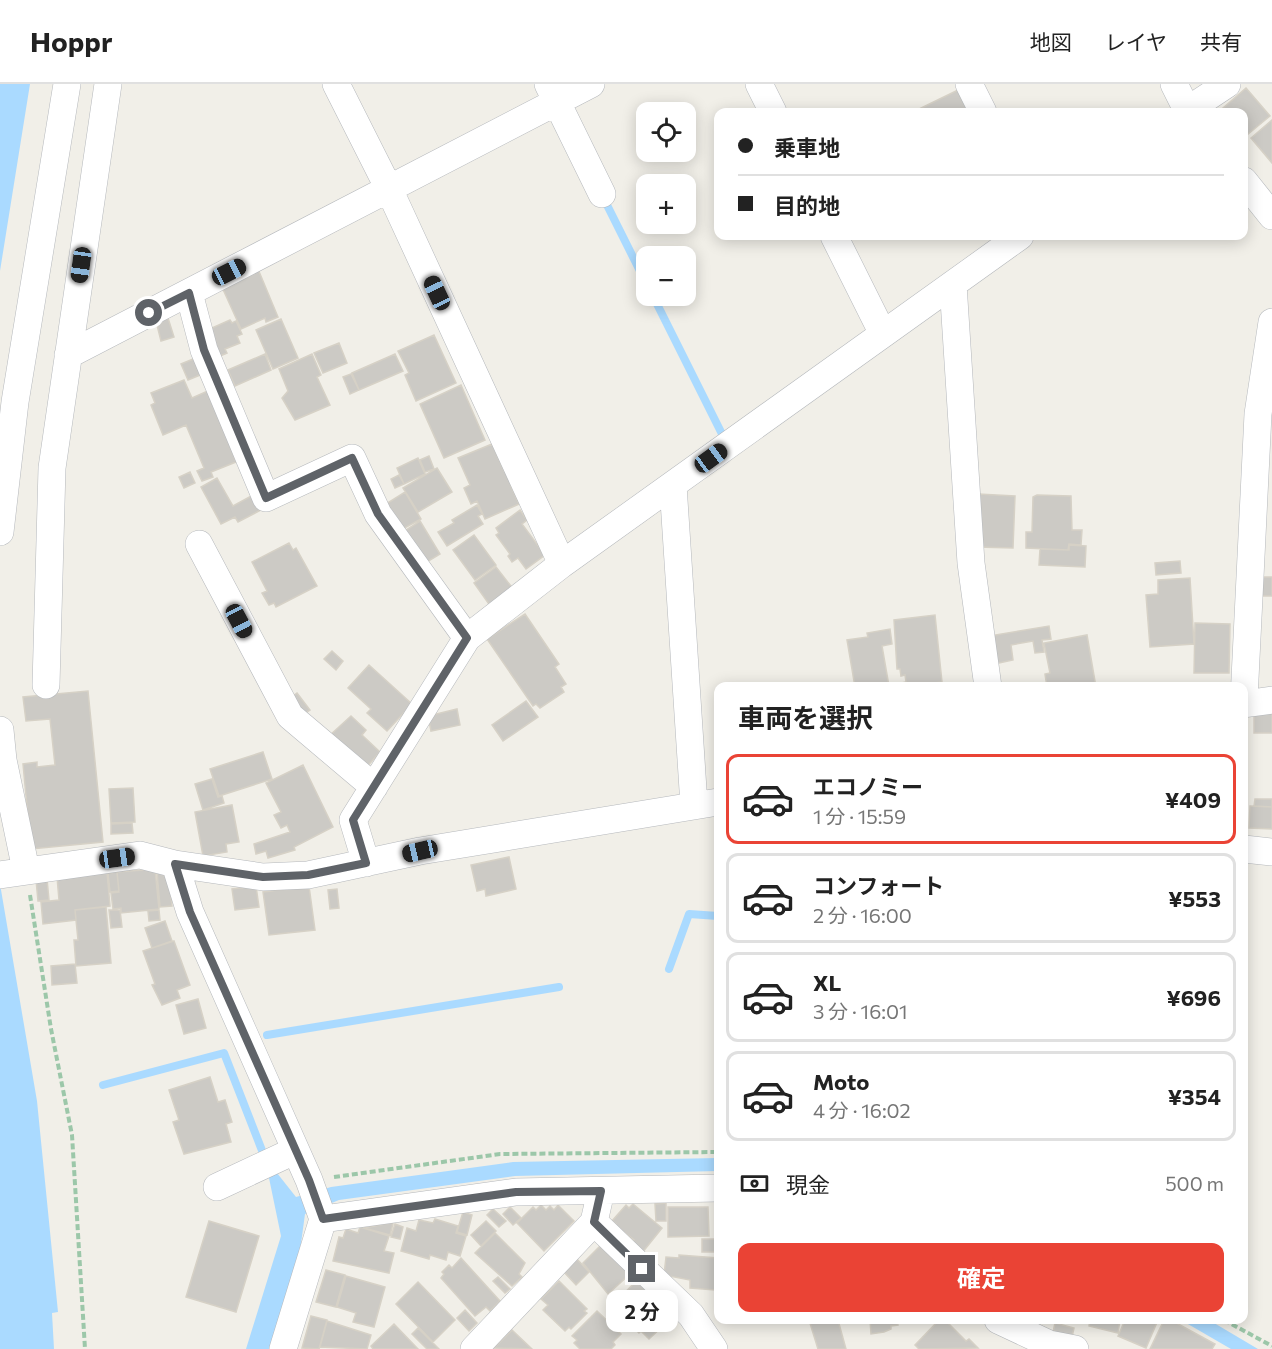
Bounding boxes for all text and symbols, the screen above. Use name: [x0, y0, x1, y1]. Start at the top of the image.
text: Hoppr: [30, 24, 112, 58]
text: 地図: [1030, 29, 1072, 54]
text: レイヤ: [1105, 29, 1167, 54]
text: 共有: [1200, 29, 1242, 54]
map controls: [636, 102, 696, 306]
button: locate: [636, 102, 696, 162]
text: 乗車地: [774, 134, 840, 161]
button: +: [636, 174, 696, 234]
text: 目的地: [774, 192, 840, 219]
car: [70, 246, 92, 284]
button: −: [636, 246, 696, 306]
car: [209, 256, 249, 288]
car: [421, 273, 453, 313]
route start: [135, 299, 162, 326]
car: [691, 440, 731, 476]
car: [223, 601, 255, 641]
text: 車両を選択: [738, 701, 873, 734]
icon: car: [741, 772, 795, 826]
text: エコノミー: [813, 773, 923, 800]
text: ¥409: [1165, 786, 1221, 813]
text: 1 分 · 15:59: [813, 804, 906, 828]
car: [400, 838, 440, 864]
car: [98, 847, 136, 869]
icon: car: [741, 871, 795, 925]
text: コンフォート: [813, 872, 944, 899]
text: ¥553: [1168, 885, 1221, 912]
text: 2 分 · 16:00: [813, 903, 912, 927]
text: XL: [813, 969, 841, 996]
icon: car: [741, 970, 795, 1024]
text: ¥696: [1167, 984, 1221, 1011]
text: 3 分 · 16:01: [813, 999, 908, 1023]
text: Moto: [813, 1068, 869, 1095]
icon: car: [741, 1069, 795, 1123]
text: ¥354: [1168, 1083, 1221, 1110]
text: 4 分 · 16:02: [813, 1098, 911, 1122]
icon: cash: [738, 1167, 771, 1200]
text: 現金: [786, 1171, 830, 1198]
text: 500 m: [1165, 1171, 1224, 1195]
button: 確定: [738, 1243, 1224, 1312]
route end: [628, 1255, 655, 1282]
callout: 2 分: [606, 1290, 678, 1332]
text: 2 分: [624, 1299, 660, 1323]

